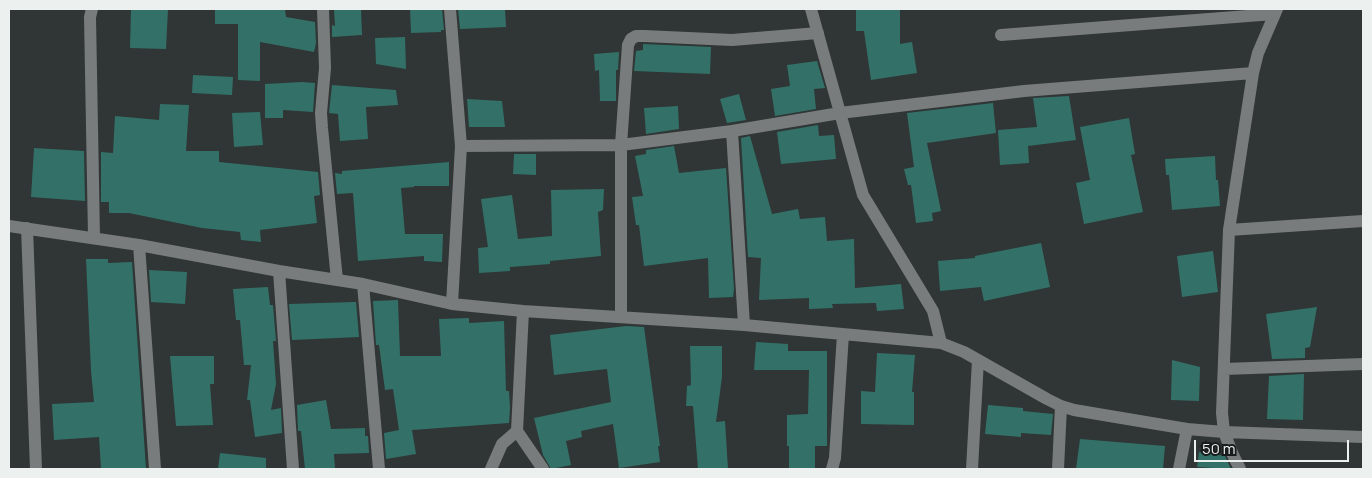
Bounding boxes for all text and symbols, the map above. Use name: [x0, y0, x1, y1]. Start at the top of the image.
scale bar: [1197, 430, 1352, 462]
text: 50 m: [1202, 438, 1236, 459]

